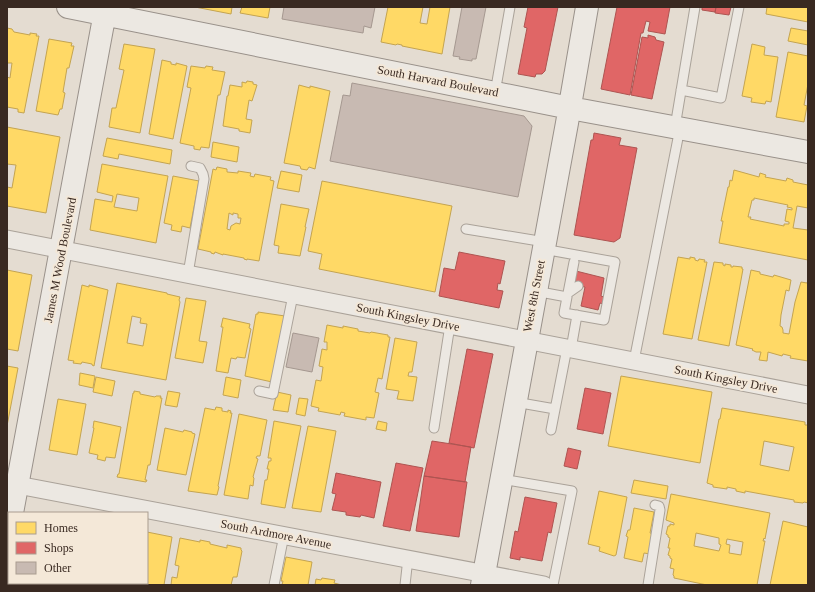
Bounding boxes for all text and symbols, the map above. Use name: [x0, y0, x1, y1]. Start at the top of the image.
street label: South Harvard Boulevard: [376, 62, 500, 100]
street label: James M Wood Boulevard: [41, 196, 79, 324]
street label: West 8th Street: [520, 258, 548, 333]
street label: South Kingsley Drive: [355, 300, 461, 334]
street label: South Kingsley Drive: [673, 362, 779, 396]
legend: [8, 512, 148, 584]
street label: South Ardmore Avenue: [219, 516, 333, 552]
text: Homes: [44, 521, 78, 535]
text: Shops: [44, 541, 74, 555]
text: Other: [44, 561, 71, 575]

